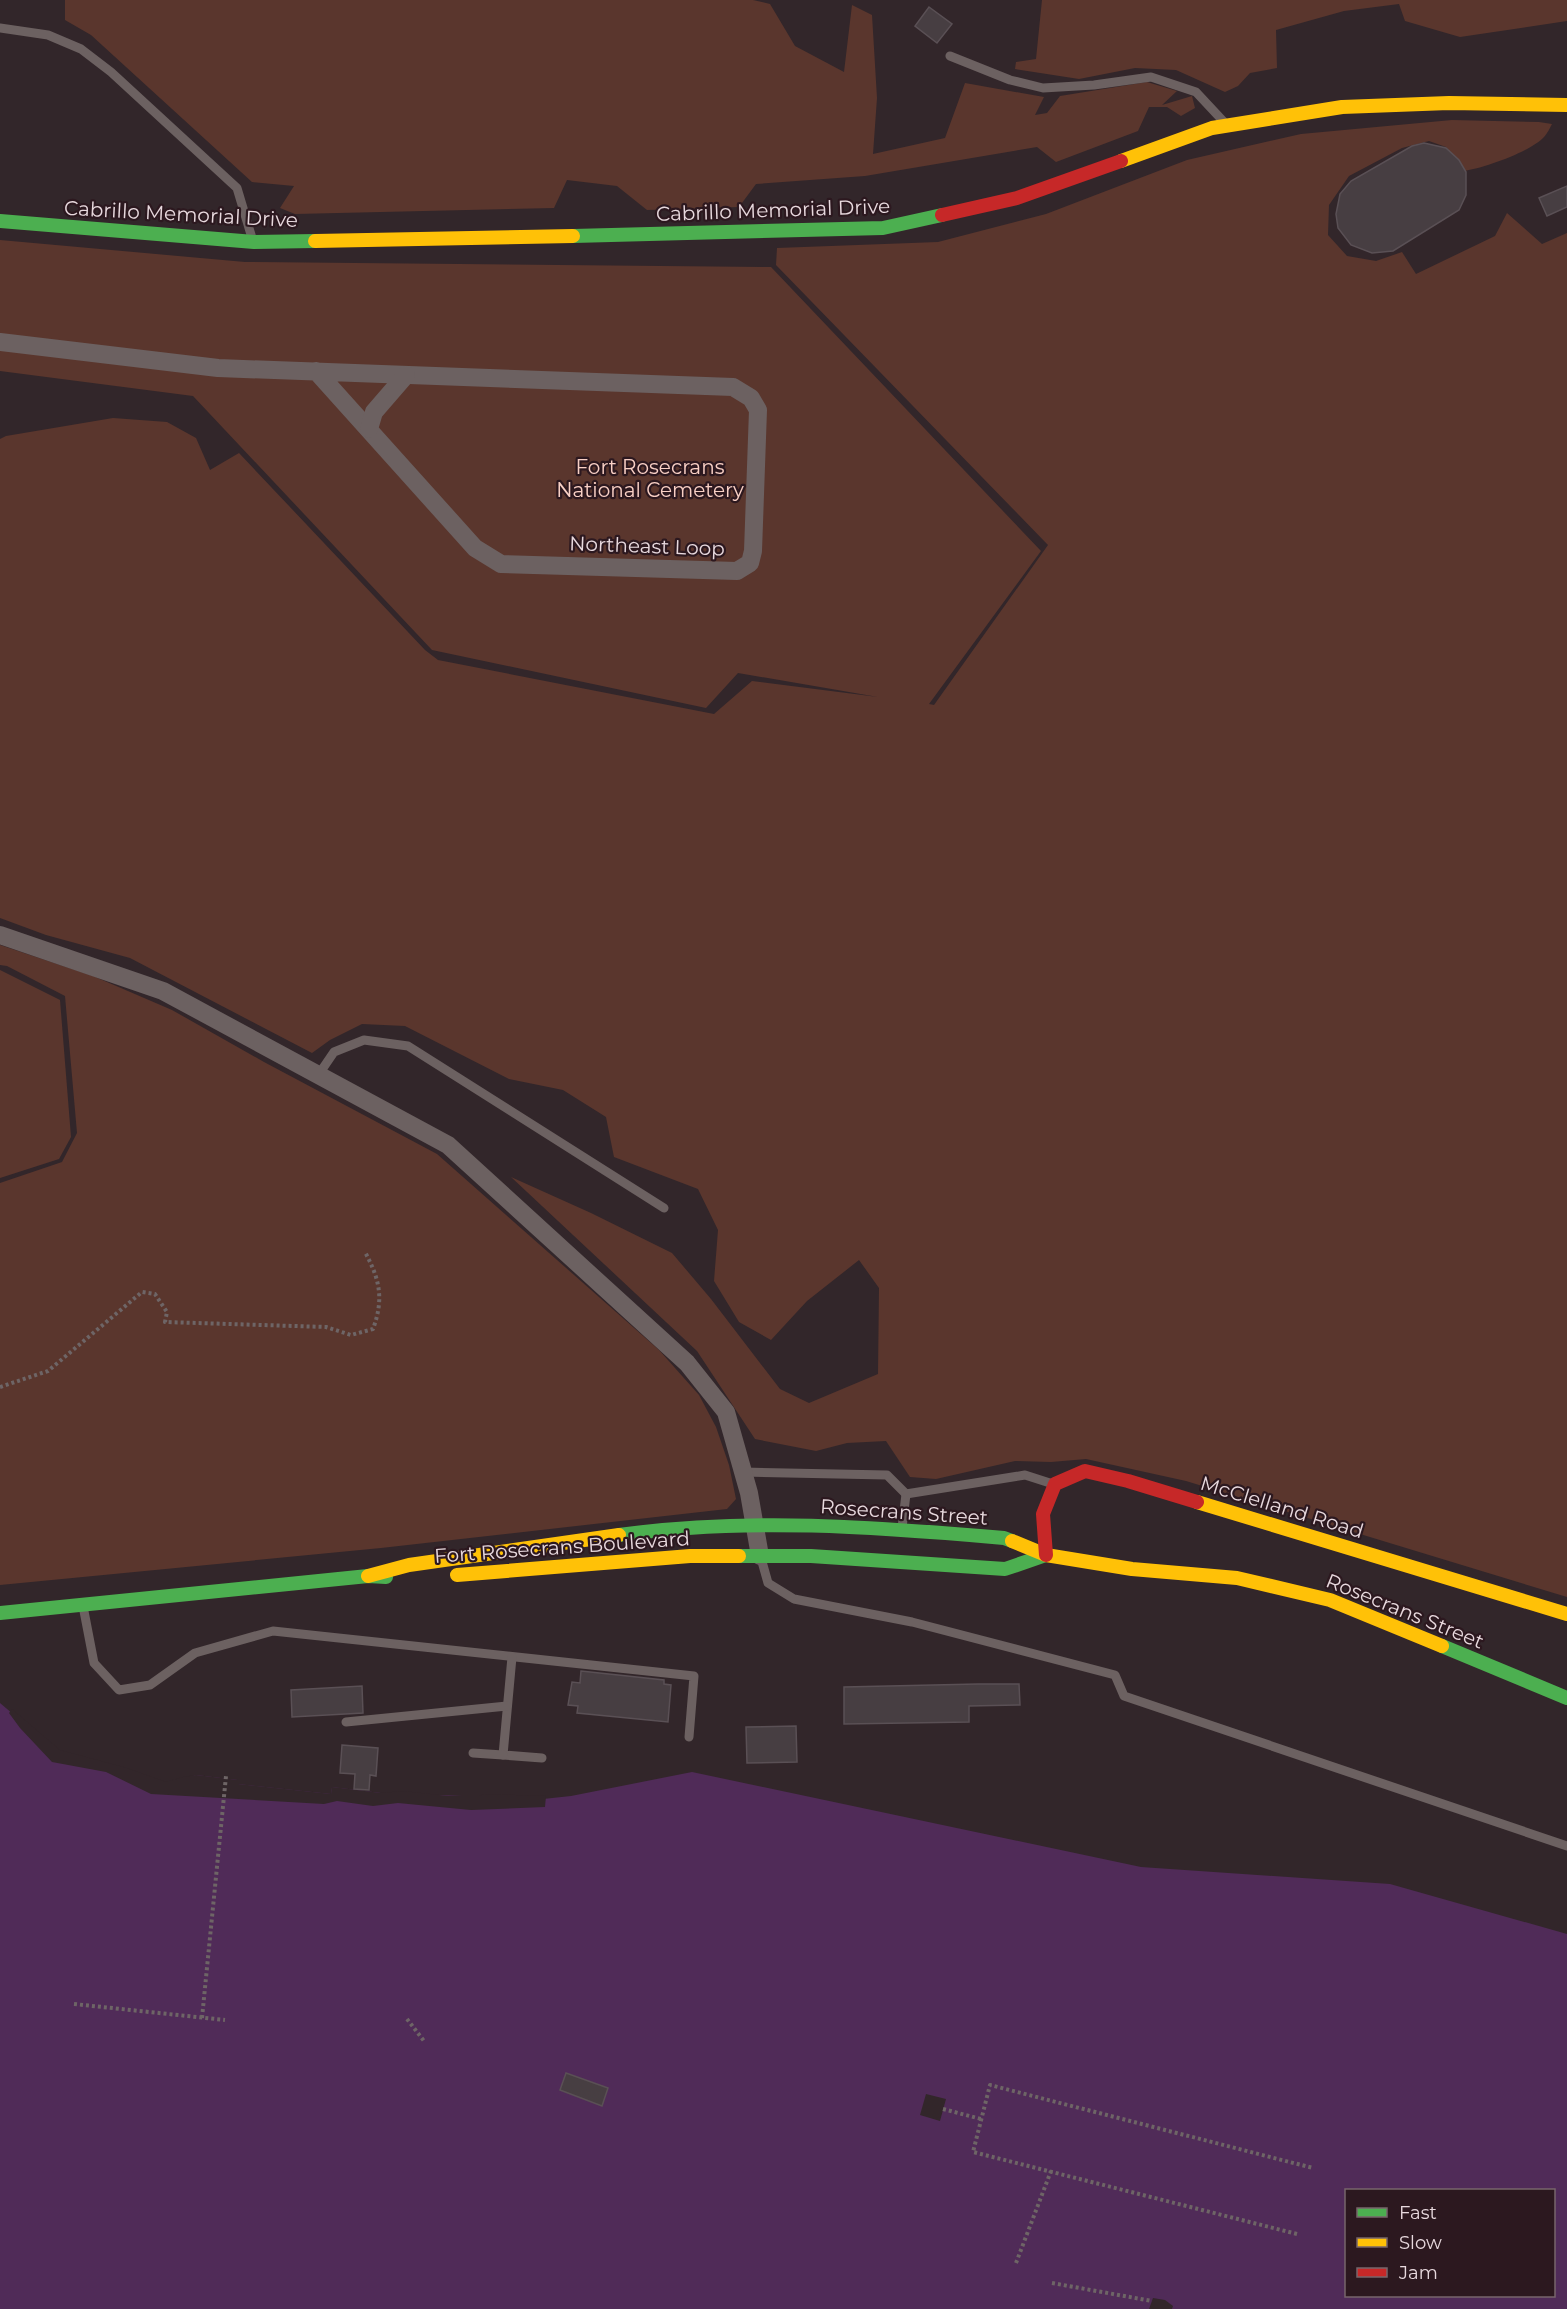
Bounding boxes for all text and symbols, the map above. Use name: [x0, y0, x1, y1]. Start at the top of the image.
street label: Cabrillo Memorial Drive: [656, 194, 890, 226]
street label: Cabrillo Memorial Drive: [63, 196, 299, 232]
park label: Fort Rosecrans National Cemetery: [556, 455, 744, 502]
street label: Northeast Loop: [569, 531, 725, 561]
street label: McClelland Road: [1198, 1471, 1366, 1543]
street label: Rosecrans Street: [819, 1494, 989, 1530]
street label: Fort Rosecrans Boulevard: [433, 1526, 691, 1568]
street label: Rosecrans Street: [1323, 1568, 1487, 1654]
legend: [1345, 2189, 1555, 2297]
text: Fast: [1399, 2202, 1437, 2224]
text: Slow: [1399, 2232, 1442, 2254]
text: Jam: [1398, 2262, 1438, 2284]

